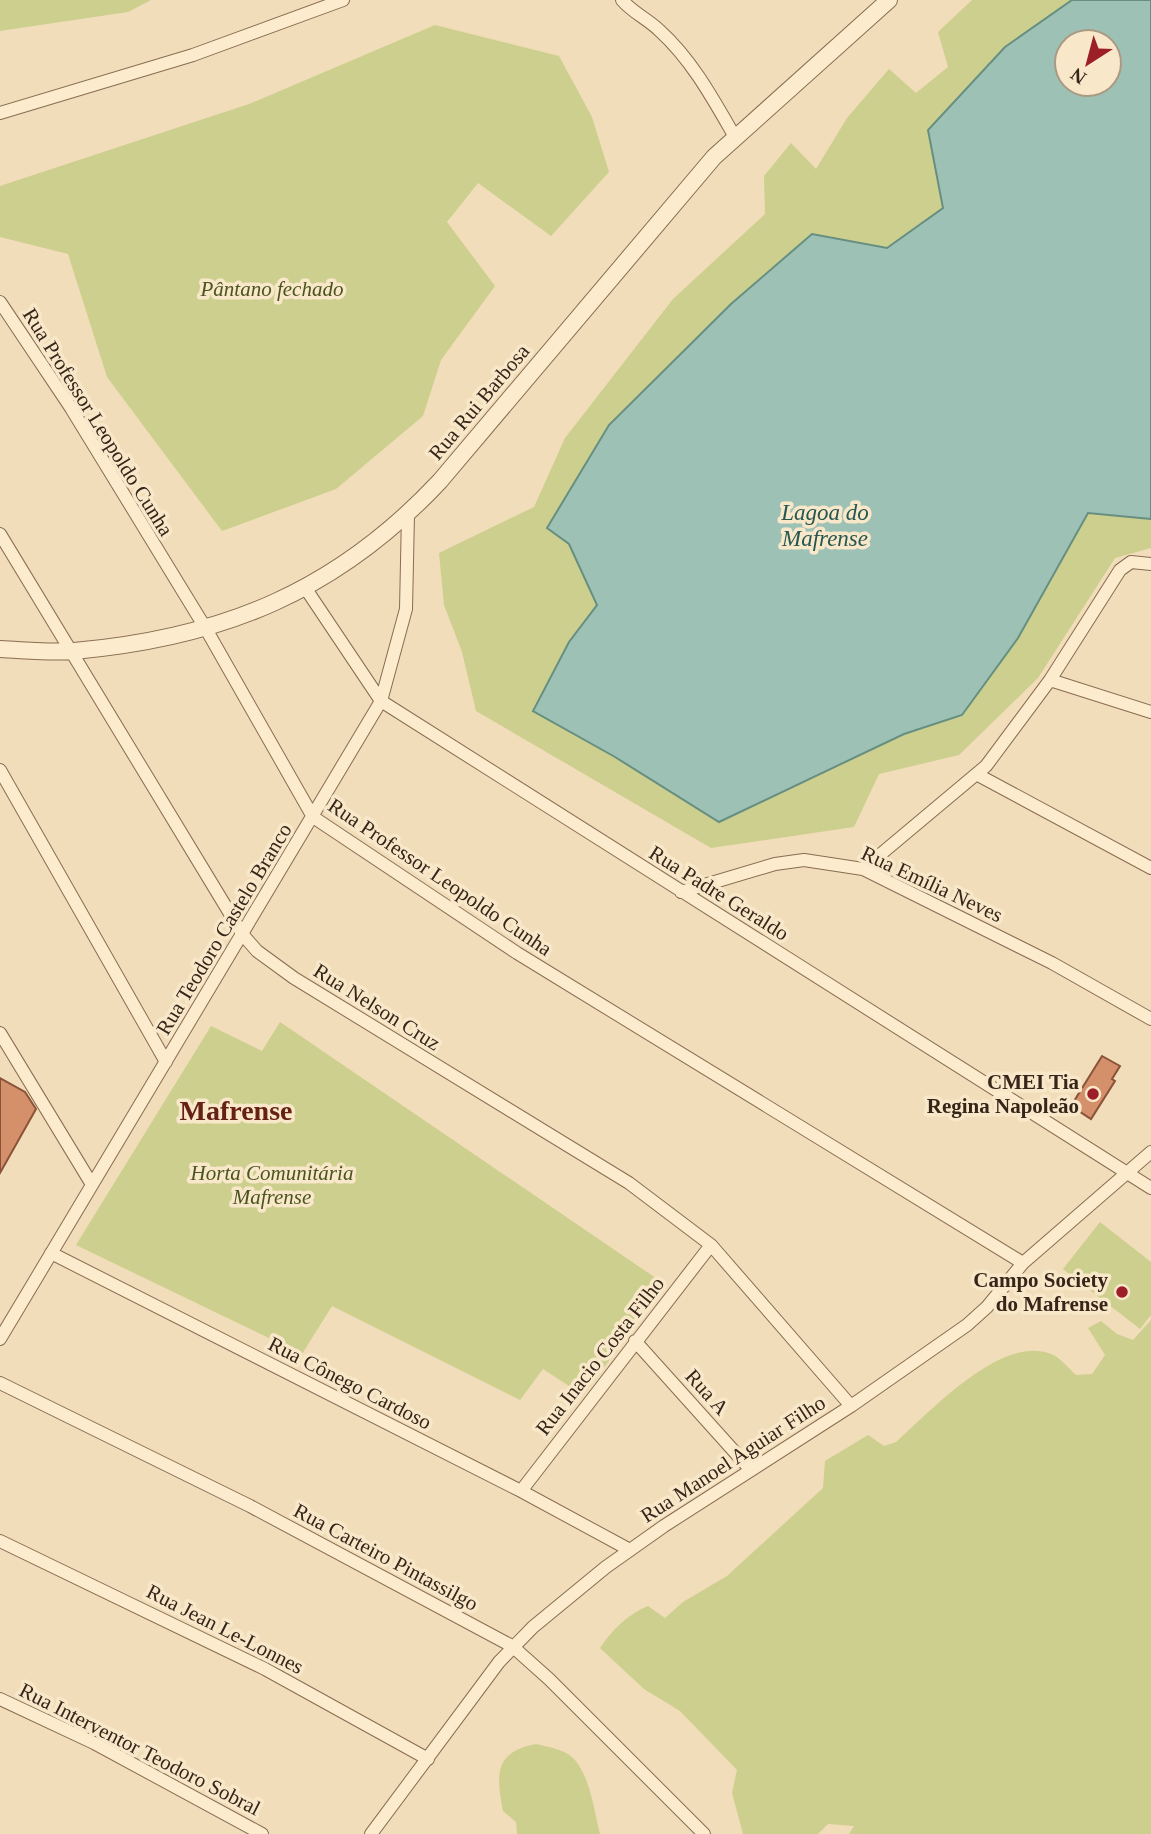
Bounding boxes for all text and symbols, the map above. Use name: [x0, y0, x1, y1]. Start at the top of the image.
north arrow: [1053, 28, 1123, 98]
text: N: [1066, 64, 1090, 89]
park label: Pântano fechado: [200, 277, 343, 301]
street label: Rua Professor Leopoldo Cunha: [18, 304, 179, 541]
street label: Rua Rui Barbosa: [424, 339, 535, 465]
water label: Lagoa do Mafrense: [780, 500, 869, 551]
street label: Rua Professor Leopoldo Cunha: [324, 793, 557, 961]
street label: Rua Teodoro Castelo Branco: [151, 819, 297, 1039]
street label: Rua Padre Geraldo: [645, 840, 793, 946]
street label: Rua Emília Neves: [858, 841, 1006, 927]
street label: Rua Nelson Cruz: [309, 958, 445, 1056]
place label: CMEI Tia Regina Napoleão: [927, 1070, 1079, 1118]
marker: CMEI Tia Regina Napoleão: [1085, 1086, 1101, 1102]
district label: Mafrense: [180, 1095, 293, 1126]
park label: Horta Comunitária Mafrense: [190, 1161, 353, 1209]
place label: Campo Society do Mafrense: [973, 1268, 1108, 1316]
street label: Rua Inacio Costa Filho: [531, 1272, 669, 1440]
marker: Campo Society do Mafrense: [1114, 1284, 1130, 1300]
street label: Rua Cônego Cardoso: [265, 1332, 435, 1434]
street label: Rua A: [680, 1364, 734, 1420]
street label: Rua Manoel Aguiar Filho: [636, 1390, 830, 1528]
street label: Rua Carteiro Pintassilgo: [290, 1498, 482, 1616]
street label: Rua Jean Le-Lonnes: [143, 1579, 307, 1679]
street label: Rua Interventor Teodoro Sobral: [16, 1678, 265, 1820]

